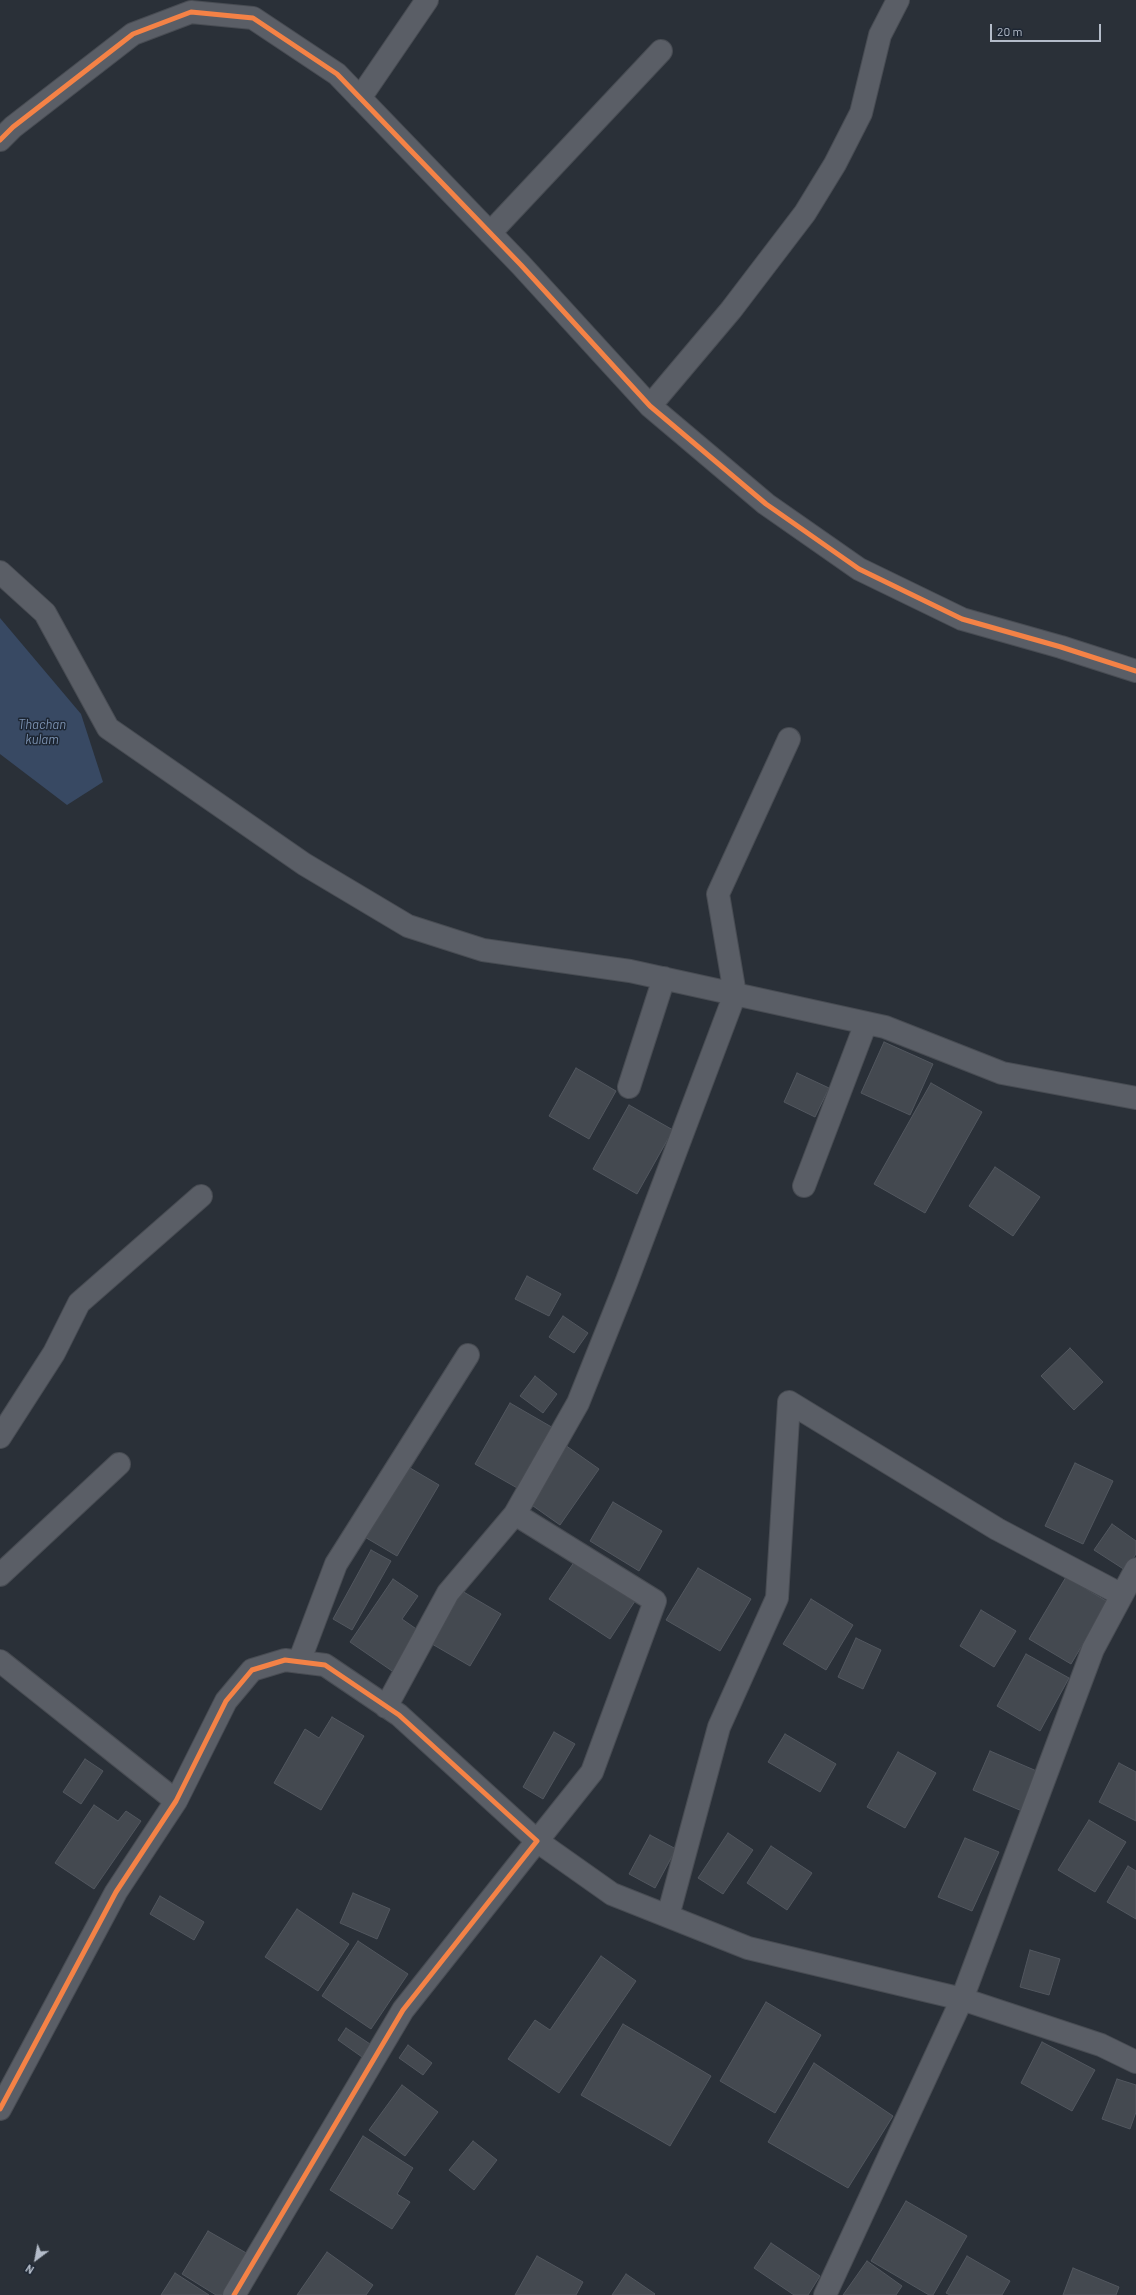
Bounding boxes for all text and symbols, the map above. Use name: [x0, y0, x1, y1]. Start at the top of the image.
scale bar: [992, 16, 1103, 42]
text: 20 m: [997, 24, 1023, 38]
water label: Thachan kulam: [18, 717, 66, 748]
north arrow: [16, 2239, 56, 2279]
text: N: [23, 2262, 36, 2277]

